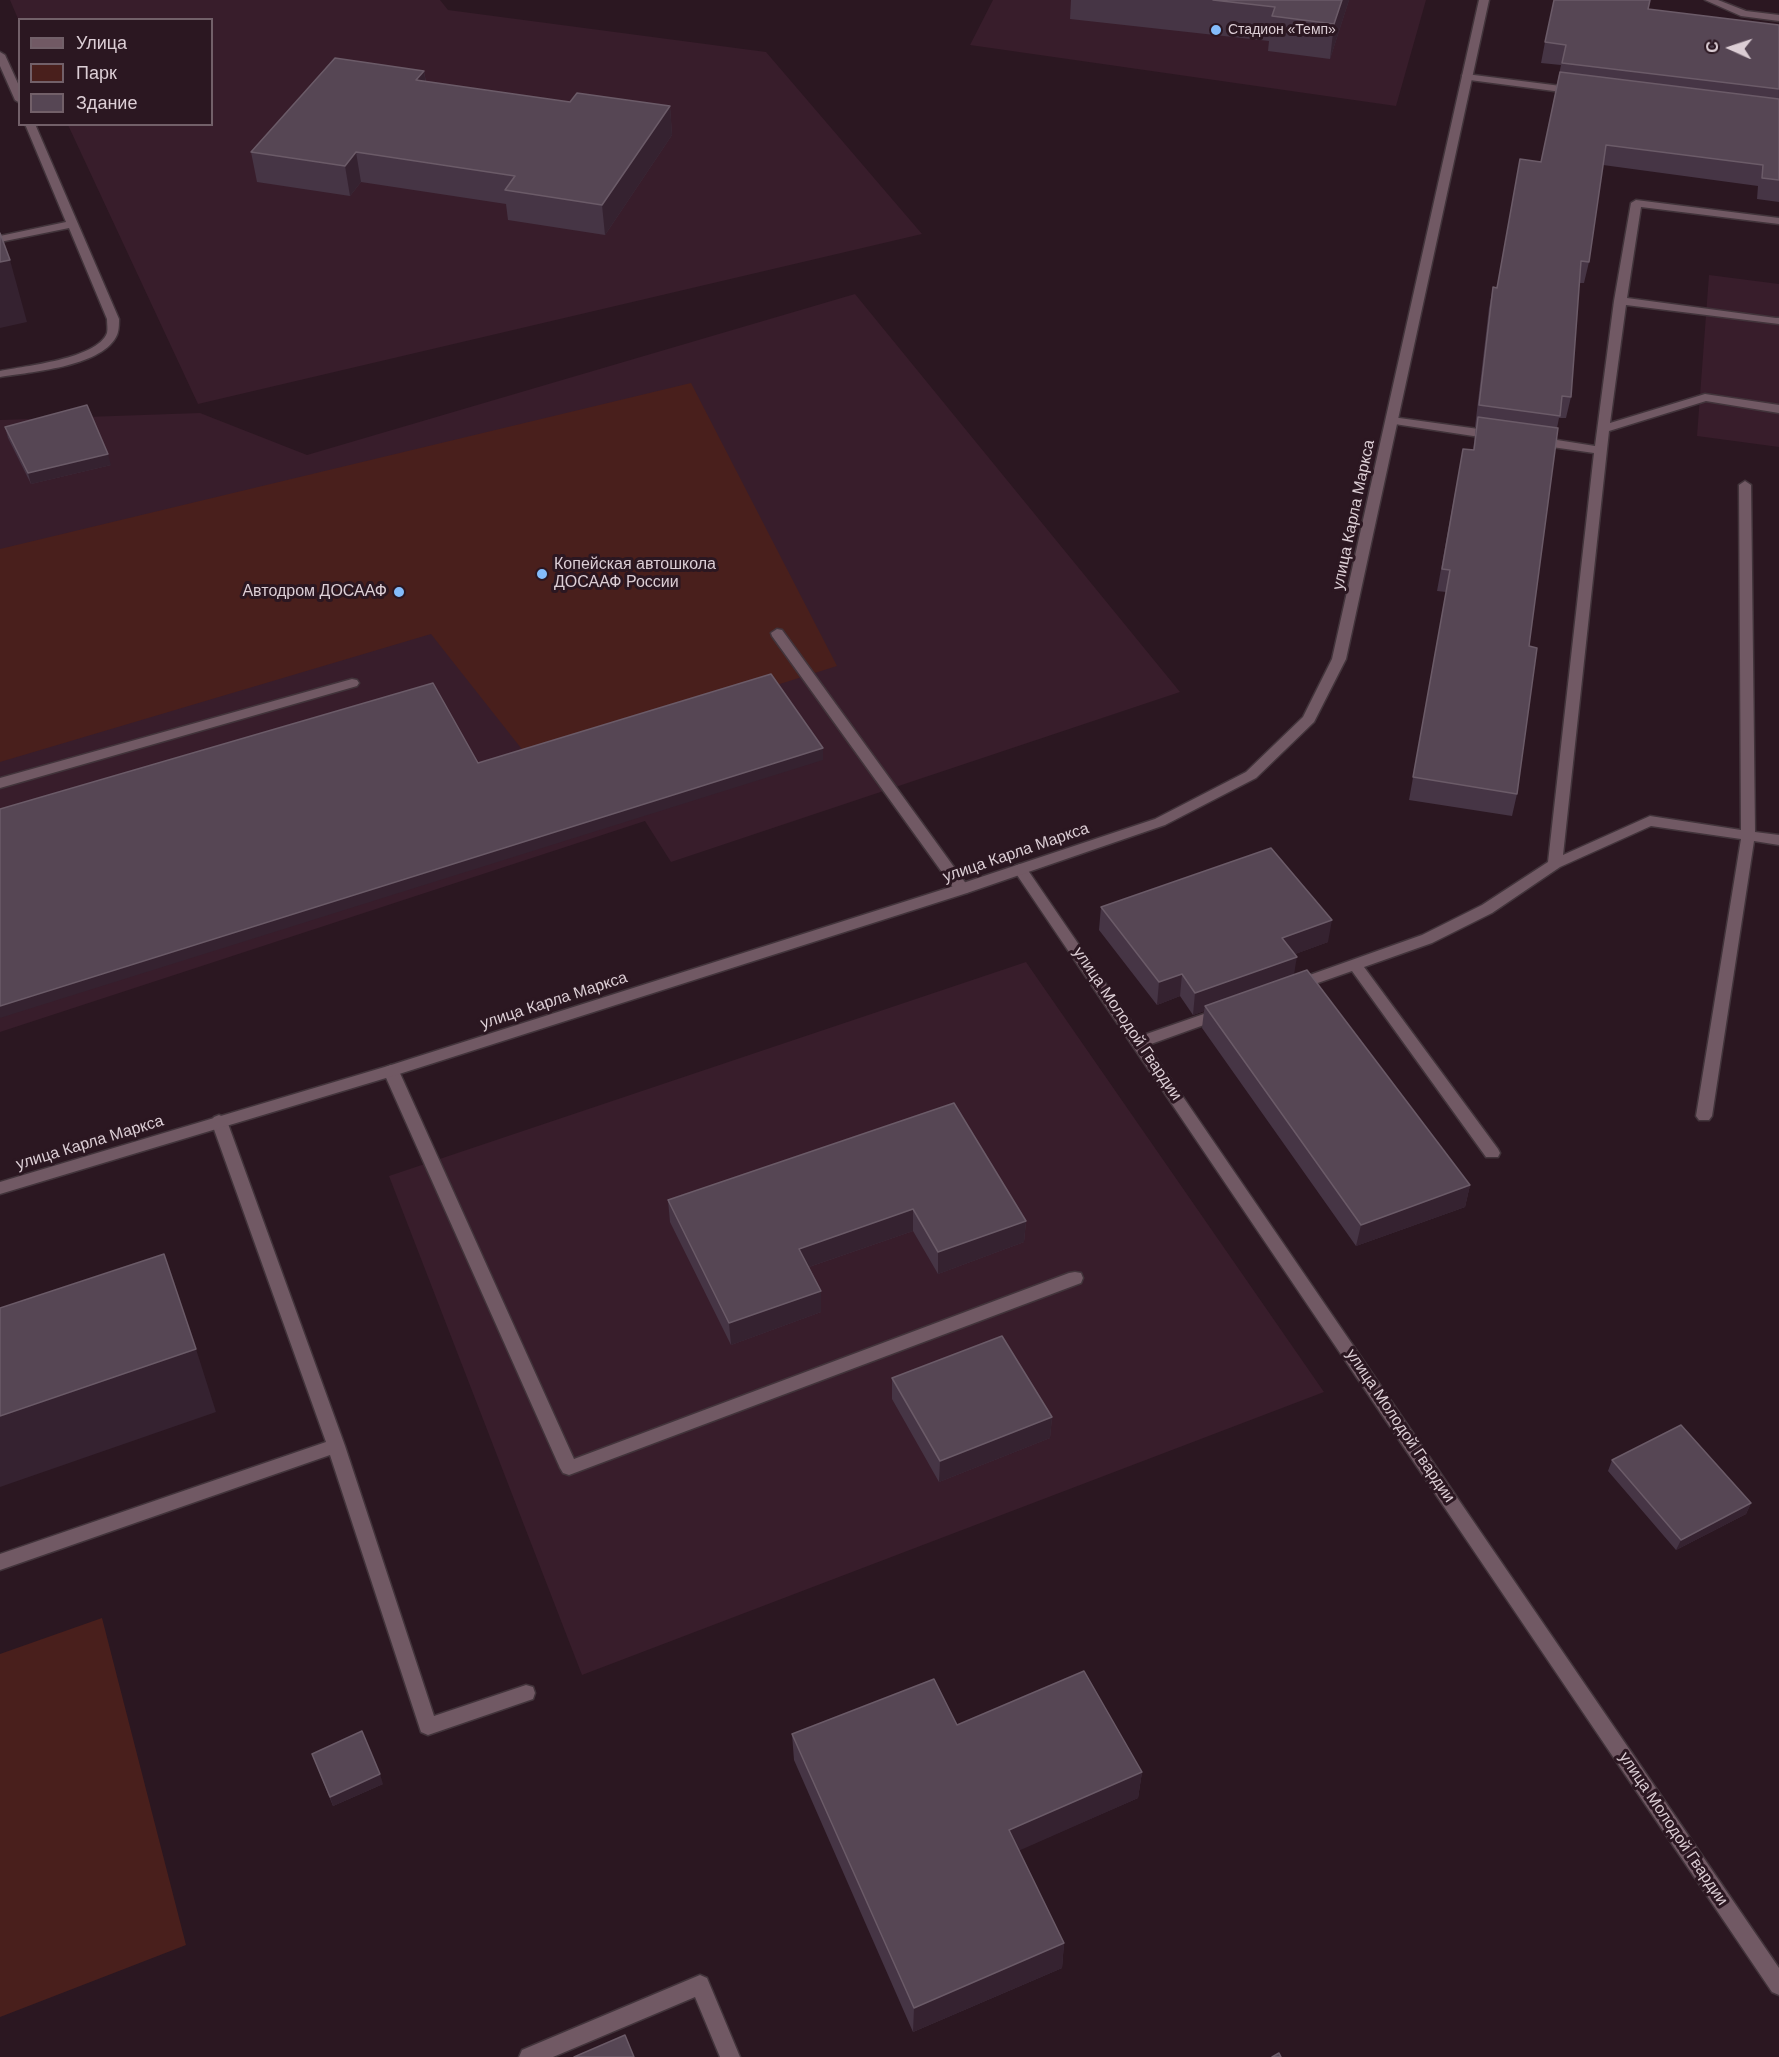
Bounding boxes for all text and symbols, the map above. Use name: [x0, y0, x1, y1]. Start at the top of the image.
legend: [18, 18, 213, 126]
north arrow: [1701, 18, 1761, 78]
place label: Стадион «Темп»: [1228, 22, 1336, 38]
marker: Стадион «Темп»: [1209, 23, 1223, 37]
text: Улица: [76, 33, 127, 53]
text: С: [1704, 41, 1721, 53]
text: Парк: [76, 63, 117, 83]
text: Здание: [76, 93, 137, 113]
street label: улица Карла Маркса: [1329, 438, 1379, 592]
place label: Копейская автошкола ДОСААФ России: [554, 555, 716, 593]
marker: Копейская автошкола ДОСААФ России: [535, 567, 549, 581]
place label: Автодром ДОСААФ: [242, 582, 387, 602]
marker: Автодром ДОСААФ: [392, 585, 406, 599]
street label: улица Карла Маркса: [941, 819, 1091, 887]
street label: улица Молодой Гвардии: [1068, 944, 1186, 1104]
street label: улица Карла Маркса: [478, 968, 630, 1034]
street label: улица Карла Маркса: [14, 1111, 166, 1175]
street label: улица Молодой Гвардии: [1341, 1346, 1459, 1506]
street label: улица Молодой Гвардии: [1614, 1749, 1732, 1909]

